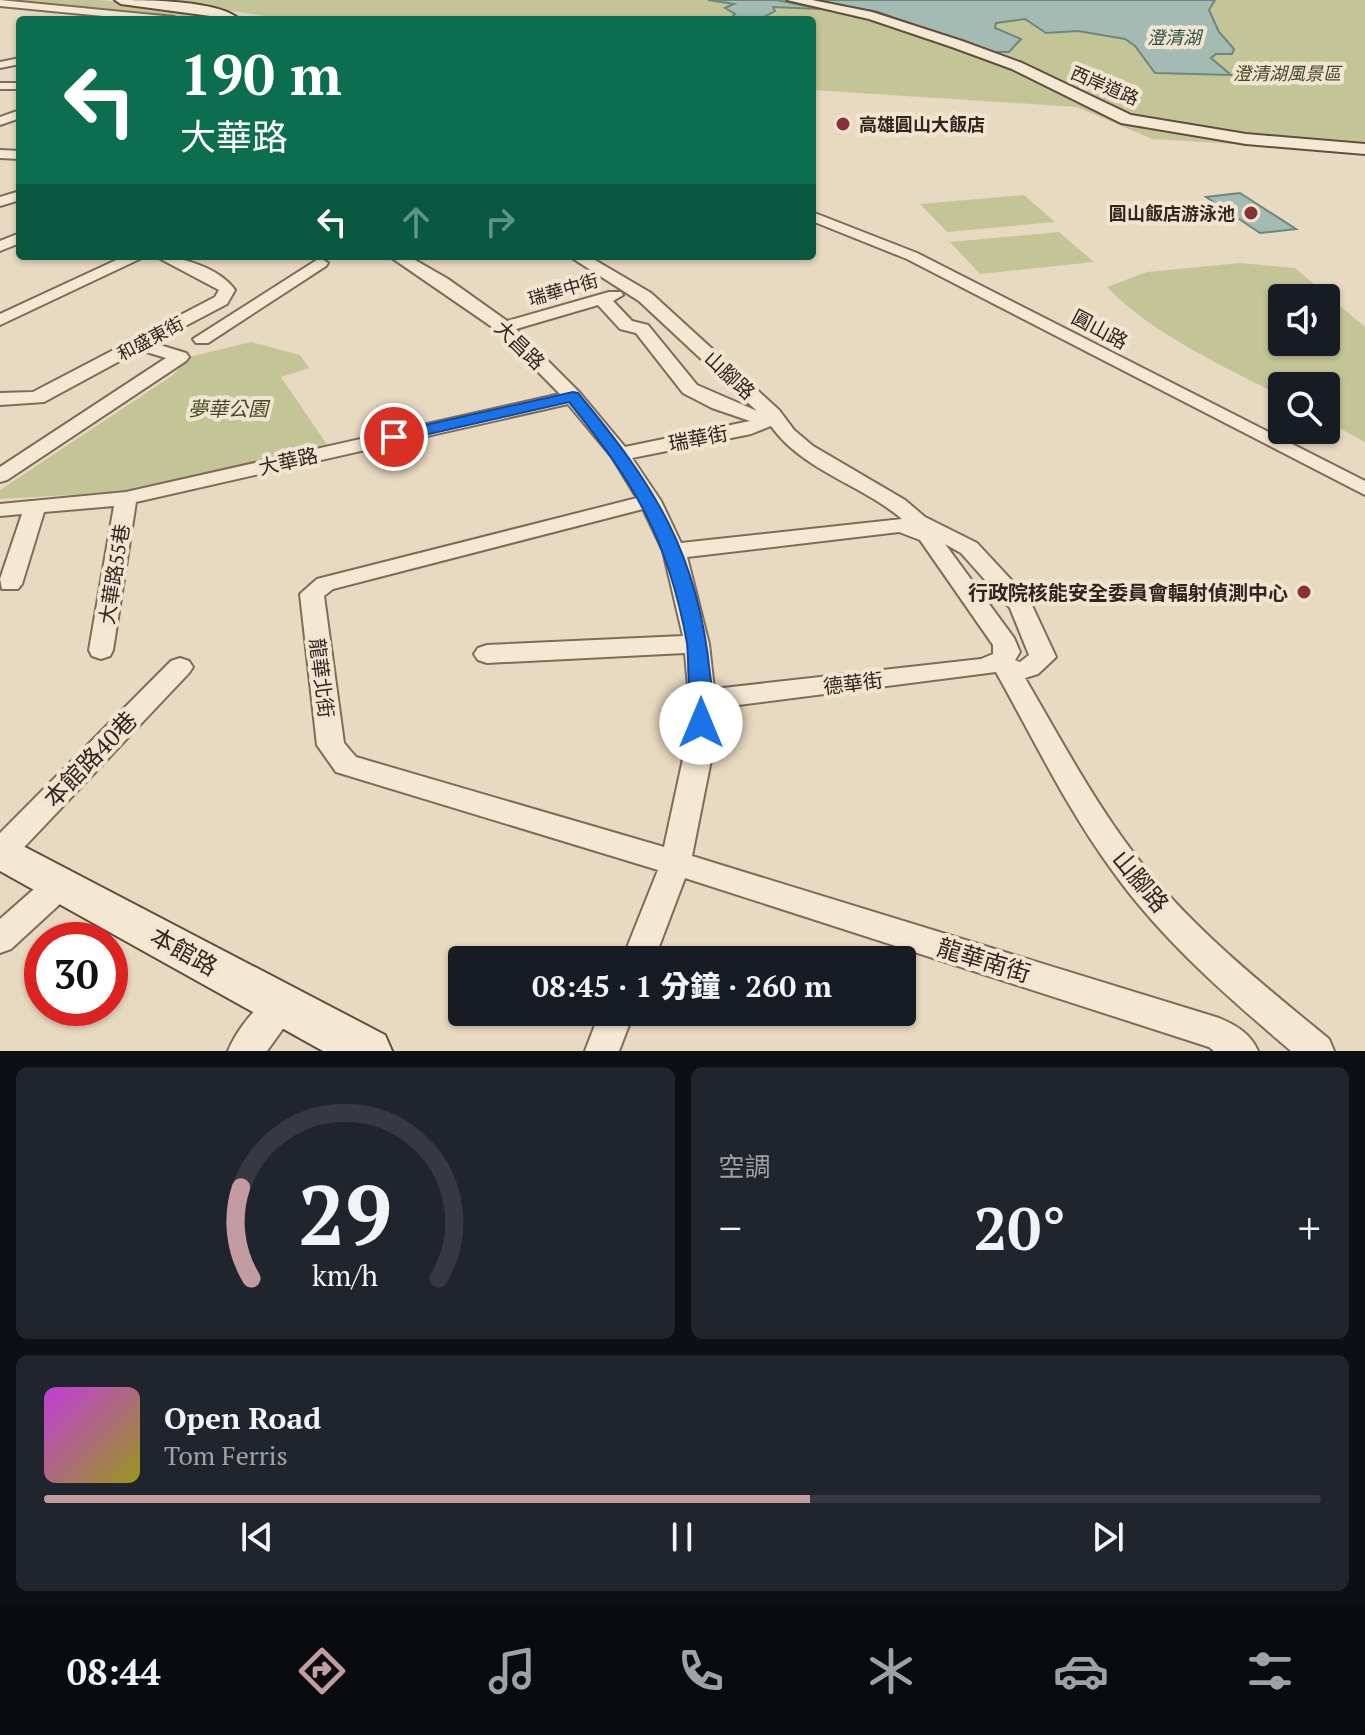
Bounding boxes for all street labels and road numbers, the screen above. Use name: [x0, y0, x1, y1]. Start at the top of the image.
street label: 西岸道路: [1067, 60, 1143, 110]
street label: 瑞華中街: [525, 268, 601, 310]
street label: 圓山路: [1067, 303, 1133, 355]
street label: 和盛東街: [113, 311, 187, 365]
street label: 大昌路: [489, 314, 551, 376]
street label: 山腳路: [699, 345, 761, 405]
street label: 瑞華街: [666, 419, 730, 457]
street label: 大華路: [256, 441, 320, 481]
street label: 大華路55巷: [93, 522, 135, 626]
street label: 龍華北街: [304, 637, 340, 719]
street label: 德華街: [822, 666, 884, 700]
street label: 本館路40巷: [36, 704, 144, 814]
street label: 山腳路: [1106, 843, 1176, 919]
street label: 本館路: [145, 920, 223, 982]
street label: 龍華南街: [933, 931, 1035, 989]

